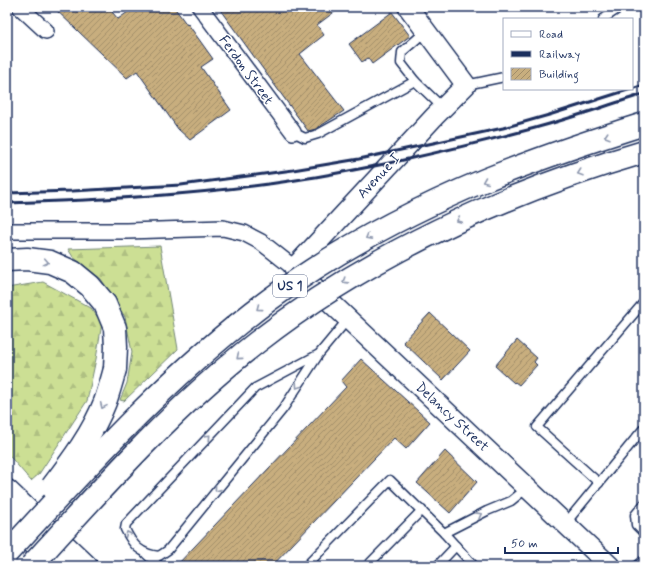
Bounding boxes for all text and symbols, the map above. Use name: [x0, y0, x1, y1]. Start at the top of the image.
legend: [503, 18, 633, 90]
text: Road: [539, 27, 563, 43]
street label: Ferdon Street: [215, 32, 277, 108]
text: Railway: [539, 47, 581, 63]
text: Building: [539, 67, 579, 84]
one-way arrow: [604, 131, 611, 140]
street label: Avenue I: [353, 149, 405, 203]
one-way arrow: [577, 168, 584, 177]
one-way arrow: [481, 176, 488, 184]
one-way arrow: [456, 215, 464, 223]
one-way arrow: [365, 232, 372, 240]
one-way arrow: [42, 257, 49, 265]
road number: US 1: [273, 275, 307, 297]
one-way arrow: [342, 277, 349, 284]
one-way arrow: [256, 303, 263, 311]
one-way arrow: [237, 353, 244, 360]
street label: Delancy Street: [411, 378, 493, 456]
one-way arrow: [296, 382, 303, 389]
one-way arrow: [100, 402, 108, 410]
one-way arrow: [203, 434, 211, 442]
one-way arrow: [215, 484, 222, 491]
one-way arrow: [475, 512, 482, 520]
scale bar: [505, 529, 618, 555]
one-way arrow: [125, 531, 133, 538]
text: 50 m: [511, 536, 538, 552]

